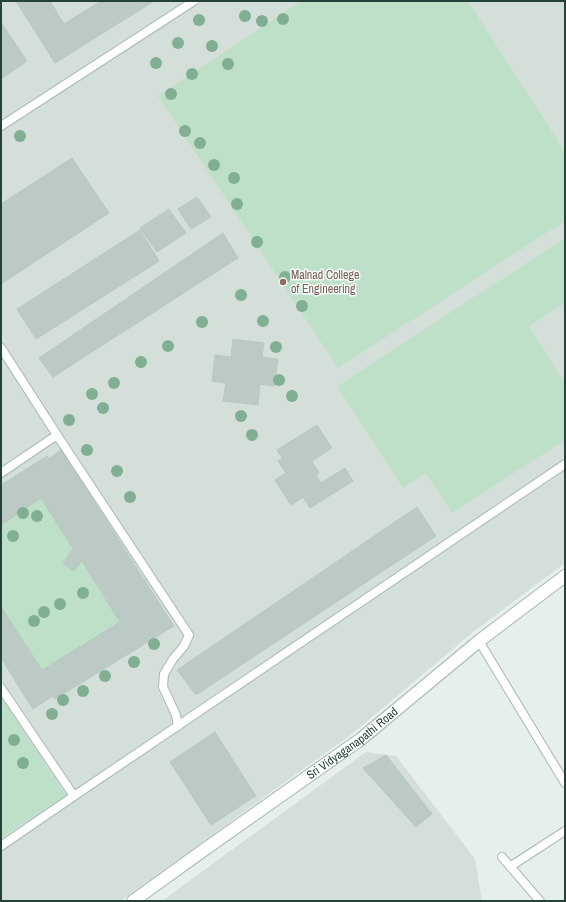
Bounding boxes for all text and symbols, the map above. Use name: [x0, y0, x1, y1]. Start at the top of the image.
place label: Malnad College of Engineering: [291, 267, 359, 297]
marker: Malnad College of Engineering: [278, 277, 288, 287]
street label: Sri Vidyaganapathi Road: [303, 704, 401, 783]

